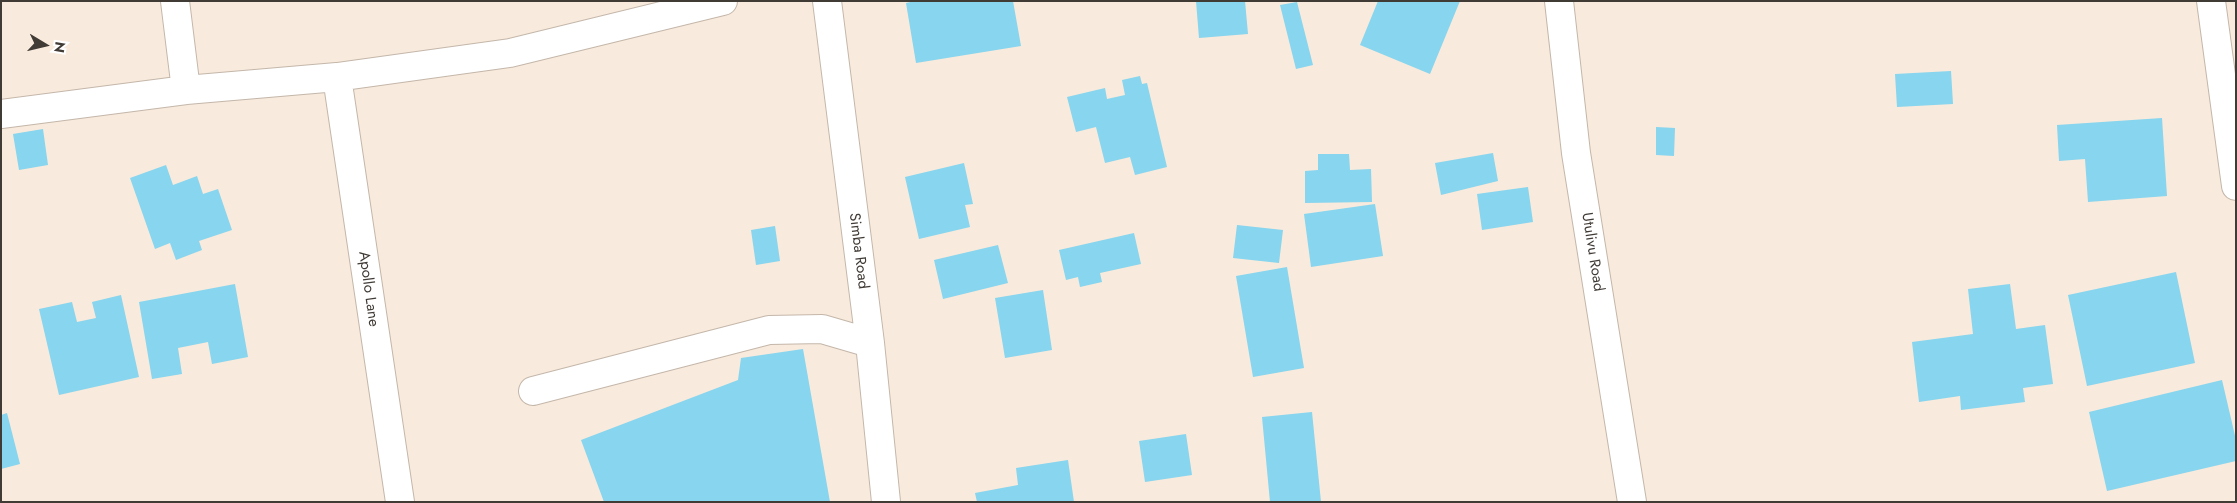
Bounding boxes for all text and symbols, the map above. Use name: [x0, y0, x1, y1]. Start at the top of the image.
north arrow: [20, 20, 70, 70]
text: N: [49, 40, 71, 54]
street label: Utulivu Road: [1577, 211, 1607, 293]
street label: Simba Road: [844, 212, 872, 290]
street label: Apollo Lane: [354, 250, 382, 328]

